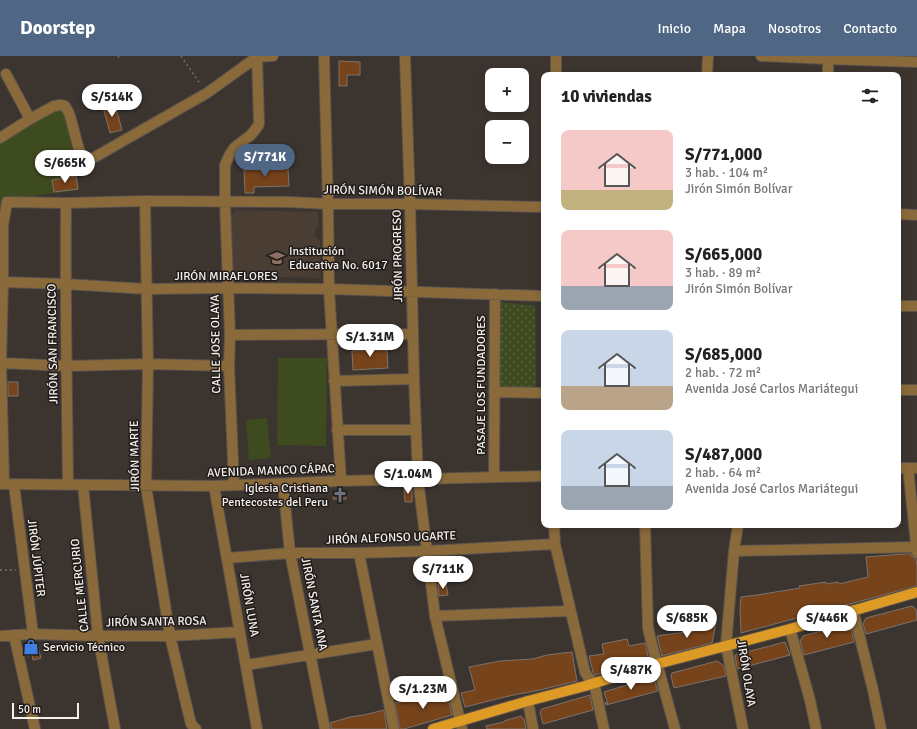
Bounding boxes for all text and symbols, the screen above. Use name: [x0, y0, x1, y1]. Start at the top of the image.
text: Doorstep: [20, 16, 95, 40]
text: Inicio: [658, 20, 691, 37]
text: Mapa: [713, 20, 746, 37]
text: Nosotros: [768, 20, 821, 37]
text: Contacto: [843, 20, 897, 37]
map controls: [485, 68, 529, 164]
button: +: [485, 68, 529, 112]
pin: S/514K: [79, 84, 145, 118]
icon: filters: [859, 85, 881, 107]
text: 10 viviendas: [561, 86, 652, 107]
text: S/514K: [91, 89, 133, 105]
button: −: [485, 120, 529, 164]
pin: S/771K: [232, 144, 298, 178]
text: S/771,000: [685, 144, 762, 165]
icon: home: [593, 146, 641, 194]
text: S/771K: [244, 149, 286, 165]
pin: S/665K: [32, 150, 98, 184]
text: S/665K: [44, 155, 86, 171]
text: 3 hab. · 104 m²: [685, 165, 768, 181]
text: Jirón Simón Bolívar: [685, 181, 792, 197]
street label: JIRÓN SIMÓN BOLÍVAR: [323, 182, 443, 200]
street label: JIRÓN PROGRESO: [390, 209, 406, 302]
place label: Institución Educativa No. 6017: [289, 244, 388, 273]
text: S/665,000: [685, 244, 762, 265]
icon: home: [593, 246, 641, 294]
school or university icon: Institución Educativa No. 6017: [268, 249, 286, 267]
text: 3 hab. · 89 m²: [685, 265, 761, 281]
street label: JIRÓN MIRAFLORES: [174, 269, 278, 284]
text: Jirón Simón Bolívar: [685, 281, 792, 297]
street label: JIRÓN SAN FRANCISCO: [44, 283, 62, 405]
street label: CALLE JOSE OLAYA: [208, 294, 224, 394]
street label: PASAJE LOS FUNDADORES: [474, 315, 489, 455]
pin: S/1.31M: [333, 324, 407, 358]
text: S/1.31M: [346, 329, 394, 345]
text: S/685,000: [685, 344, 762, 365]
icon: home: [593, 346, 641, 394]
text: 2 hab. · 72 m²: [685, 365, 761, 381]
text: Avenida José Carlos Mariátegui: [685, 381, 858, 397]
street label: JIRÓN MARTE: [127, 420, 143, 492]
text: S/487,000: [685, 444, 762, 465]
icon: home: [593, 446, 641, 494]
street label: AVENIDA MANCO CÁPAC: [207, 461, 335, 481]
pin: S/1.04M: [371, 461, 445, 495]
text: 2 hab. · 64 m²: [685, 465, 761, 481]
text: S/1.04M: [384, 466, 432, 482]
place label: Iglesia Cristiana Pentecostes del Peru: [222, 481, 328, 510]
text: Avenida José Carlos Mariátegui: [685, 481, 858, 497]
church icon: Iglesia Cristiana Pentecostes del Peru: [331, 486, 349, 504]
street label: JIRÓN JÚPITER: [24, 518, 48, 598]
street label: JIRÓN ALFONSO UGARTE: [326, 528, 457, 548]
street label: CALLE MERCURIO: [68, 538, 92, 632]
street label: JIRÓN SANTA ANA: [298, 556, 331, 653]
pin: S/711K: [410, 556, 476, 590]
text: S/711K: [422, 561, 464, 577]
street label: JIRÓN LUNA: [236, 572, 262, 638]
pin: S/685K: [654, 605, 720, 639]
pin: S/446K: [794, 605, 860, 639]
text: S/685K: [666, 610, 708, 626]
text: S/446K: [806, 610, 848, 626]
street label: JIRÓN SANTA ROSA: [105, 614, 207, 630]
shop icon: Servicio Técnico: [22, 638, 40, 656]
street label: JIRÓN OLAYA: [733, 638, 759, 708]
place label: Servicio Técnico: [43, 640, 125, 655]
pin: S/487K: [598, 657, 664, 691]
text: S/487K: [610, 662, 652, 678]
pin: S/1.23M: [386, 676, 460, 710]
text: S/1.23M: [399, 681, 447, 697]
scale bar: [12, 701, 79, 720]
text: 50 m: [18, 703, 41, 716]

